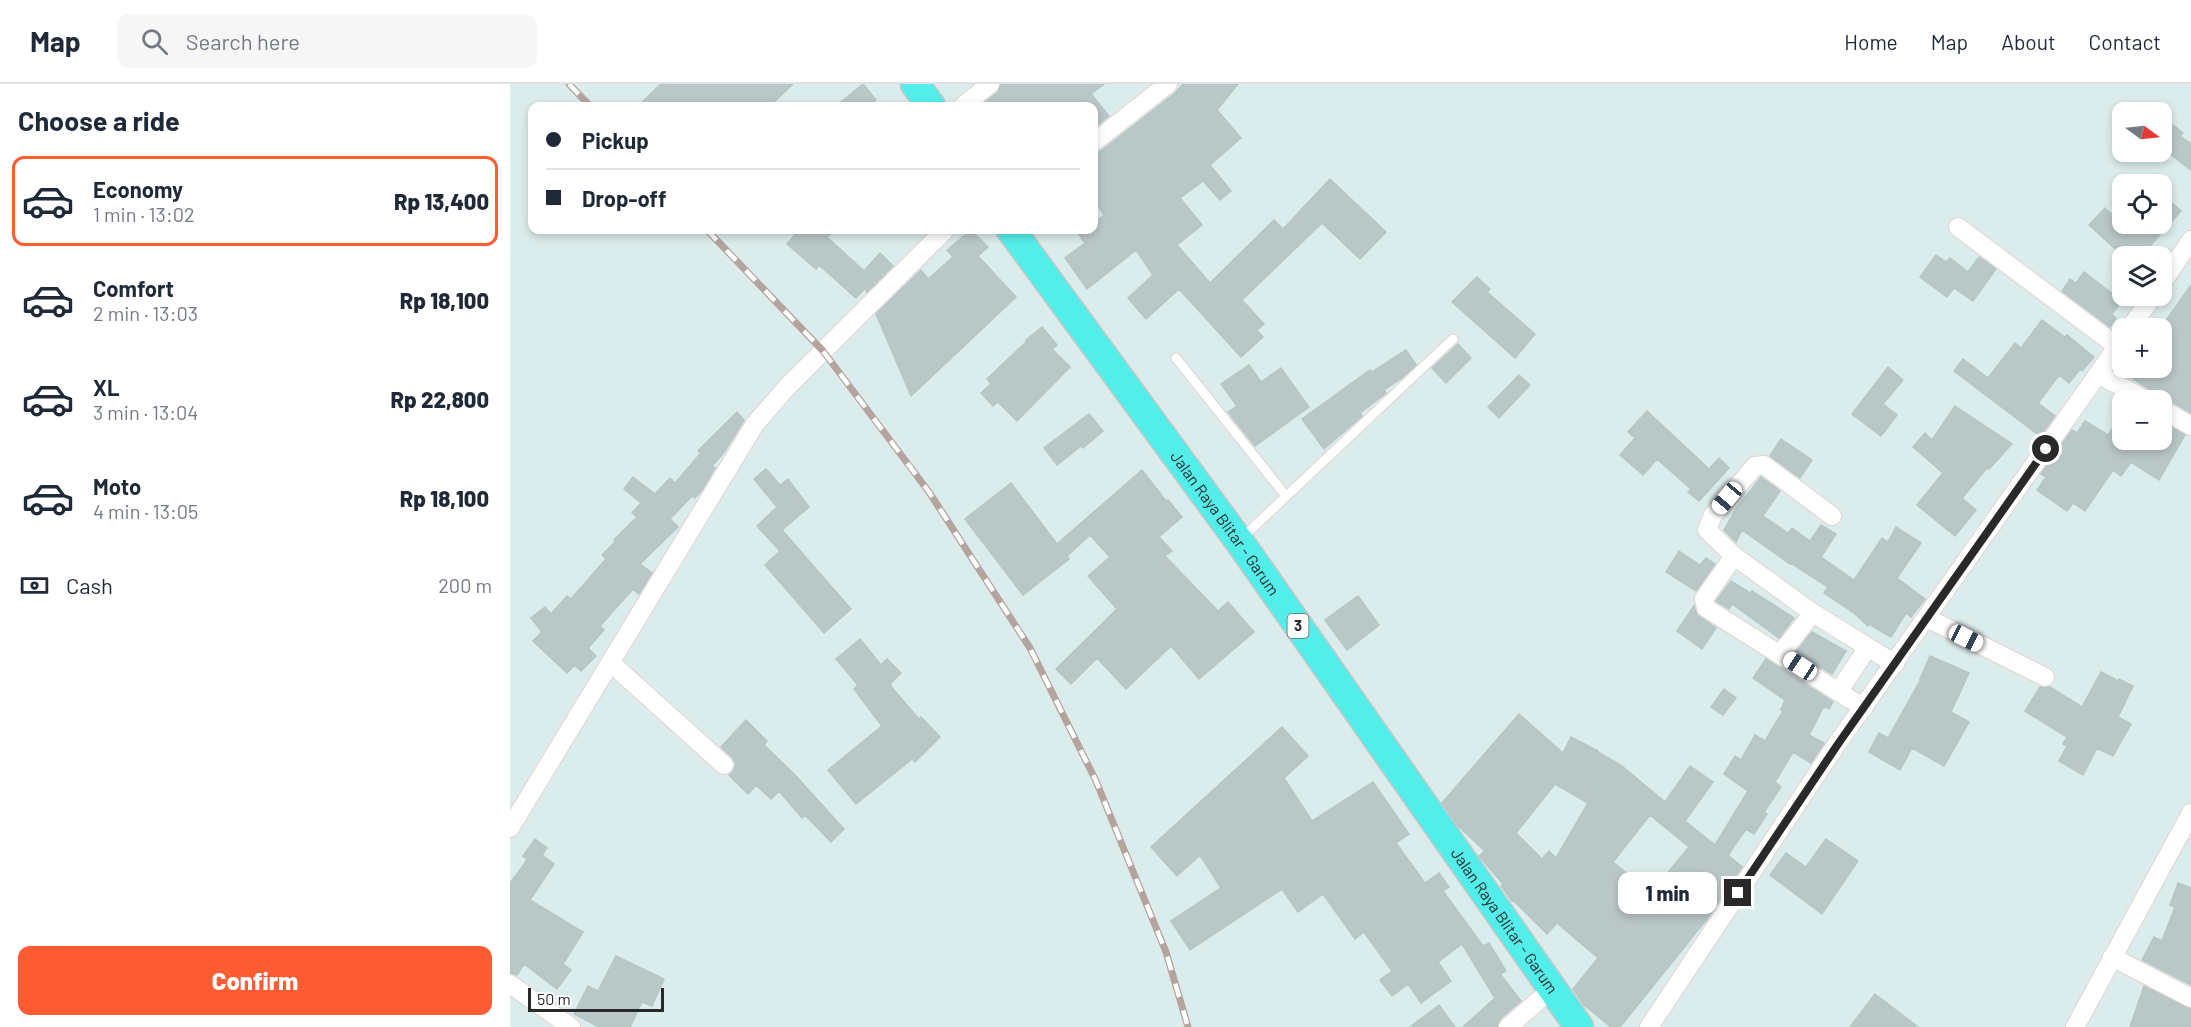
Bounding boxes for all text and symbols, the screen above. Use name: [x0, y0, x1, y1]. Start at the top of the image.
search box: [117, 14, 537, 68]
text: Map: [30, 24, 81, 58]
icon: search: [138, 25, 171, 58]
text: Search here: [186, 28, 300, 54]
text: Home: [1844, 29, 1898, 54]
text: Map: [1931, 29, 1968, 54]
text: About: [2001, 29, 2056, 54]
text: Contact: [2089, 29, 2161, 54]
north arrow: [2112, 102, 2172, 162]
map controls: [2112, 102, 2172, 450]
text: Choose a ride: [18, 104, 180, 136]
text: Pickup: [582, 127, 649, 153]
icon: car: [21, 174, 75, 228]
button: locate: [2112, 174, 2172, 234]
text: Economy: [93, 176, 183, 202]
text: Drop-off: [582, 185, 666, 211]
text: Rp 13,400: [394, 188, 489, 214]
text: 1 min · 13:02: [93, 202, 195, 226]
button: layers: [2112, 246, 2172, 306]
icon: car: [21, 273, 75, 327]
text: Comfort: [93, 275, 174, 301]
text: Rp 18,100: [400, 287, 489, 313]
text: 2 min · 13:03: [93, 301, 198, 325]
button: +: [2112, 318, 2172, 378]
icon: car: [21, 372, 75, 426]
text: XL: [93, 374, 119, 400]
text: Rp 22,800: [390, 386, 489, 412]
button: −: [2112, 390, 2172, 450]
text: 3 min · 13:04: [93, 400, 198, 424]
route start: [2032, 435, 2059, 462]
street label: Jalan Raya Blitar - Garum: [1167, 447, 1284, 599]
icon: car: [21, 471, 75, 525]
text: Moto: [93, 473, 141, 499]
car: [1709, 478, 1745, 518]
text: Rp 18,100: [400, 485, 489, 511]
text: 4 min · 13:05: [93, 499, 198, 523]
icon: cash: [18, 569, 51, 602]
text: Cash: [66, 572, 113, 598]
text: 200 m: [438, 573, 492, 597]
road number: 3: [1288, 614, 1308, 638]
car: [1946, 622, 1986, 654]
car: [1780, 649, 1820, 683]
street label: Jalan Raya Blitar - Garum: [1448, 844, 1563, 997]
callout: 1 min: [1618, 872, 1717, 914]
route end: [1724, 879, 1751, 906]
text: 1 min: [1646, 881, 1689, 905]
button: Confirm: [18, 946, 492, 1015]
scale bar: [528, 985, 664, 1012]
text: 50 m: [537, 989, 571, 1008]

